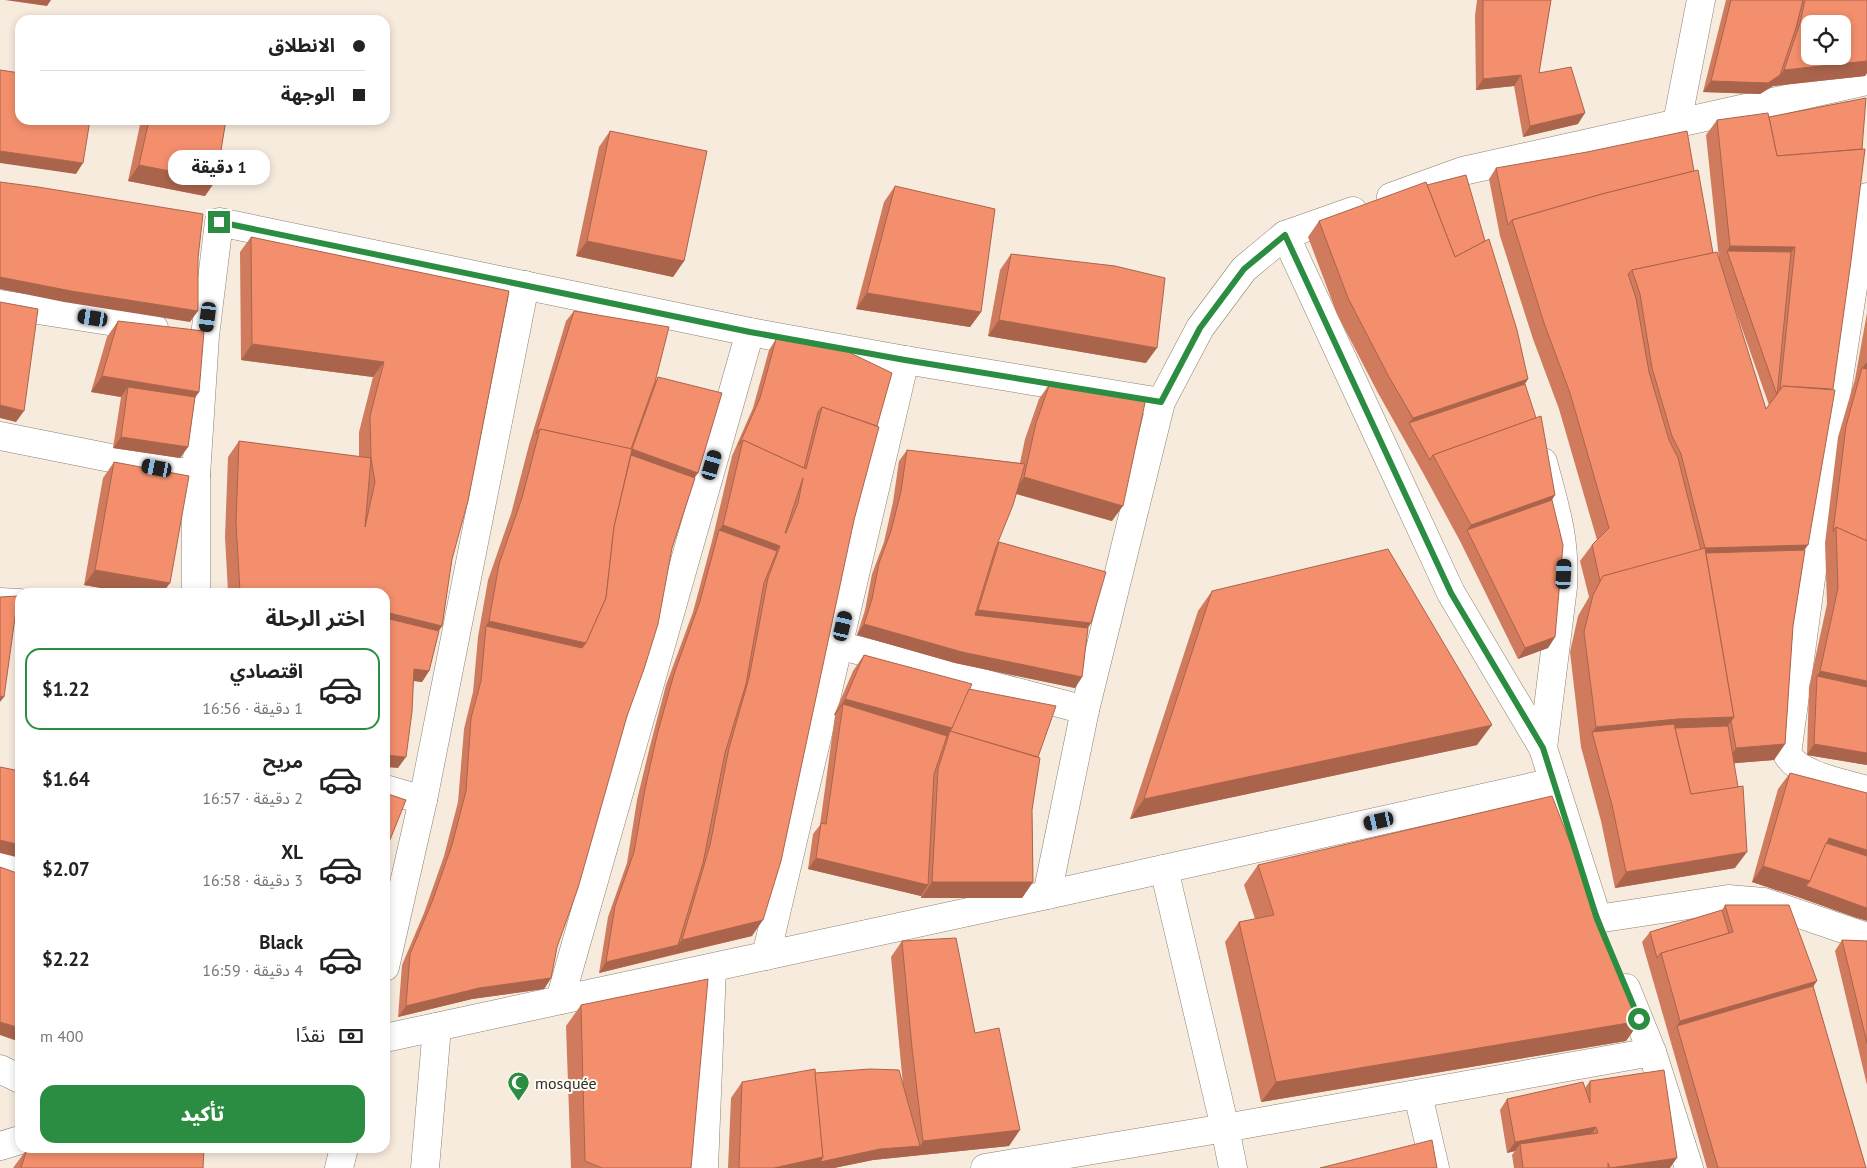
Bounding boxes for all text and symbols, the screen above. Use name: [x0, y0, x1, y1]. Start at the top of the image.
map controls: [1801, 15, 1851, 65]
button: locate: [1801, 15, 1851, 65]
text: الانطلاق: [269, 33, 335, 57]
text: الوجهة: [281, 82, 335, 106]
callout: 1 دقيقة: [168, 150, 270, 184]
text: 1 دقيقة: [192, 157, 246, 177]
route end: [208, 211, 230, 233]
car: [198, 301, 217, 333]
car: [77, 308, 108, 328]
car: [700, 449, 723, 481]
car: [140, 458, 173, 478]
car: [1555, 559, 1572, 589]
text: اختر الرحلة: [265, 604, 365, 632]
car: [832, 610, 853, 642]
text: اقتصادي: [230, 659, 303, 683]
icon: car: [318, 667, 363, 712]
text: $1.22: [42, 677, 90, 701]
text: 1 دقيقة · 16:56: [202, 698, 303, 718]
text: مريح: [263, 749, 303, 773]
icon: car: [318, 757, 363, 802]
text: $1.64: [42, 767, 90, 791]
text: 2 دقيقة · 16:57: [202, 788, 303, 808]
car: [1362, 810, 1395, 832]
text: XL: [281, 840, 303, 864]
icon: car: [318, 847, 363, 892]
text: $2.07: [42, 857, 90, 881]
text: 3 دقيقة · 16:58: [202, 870, 303, 890]
text: Black: [259, 930, 303, 954]
icon: car: [318, 937, 363, 982]
text: $2.22: [42, 947, 90, 971]
text: 4 دقيقة · 16:59: [202, 960, 303, 980]
route start: [1628, 1008, 1650, 1030]
icon: cash: [337, 1022, 365, 1050]
text: نقدًا: [296, 1023, 325, 1047]
text: 400 m: [40, 1026, 83, 1046]
mosque icon: mosquée: [507, 1071, 531, 1102]
place label: mosquée: [535, 1073, 597, 1093]
button: تأكيد: [40, 1085, 365, 1143]

